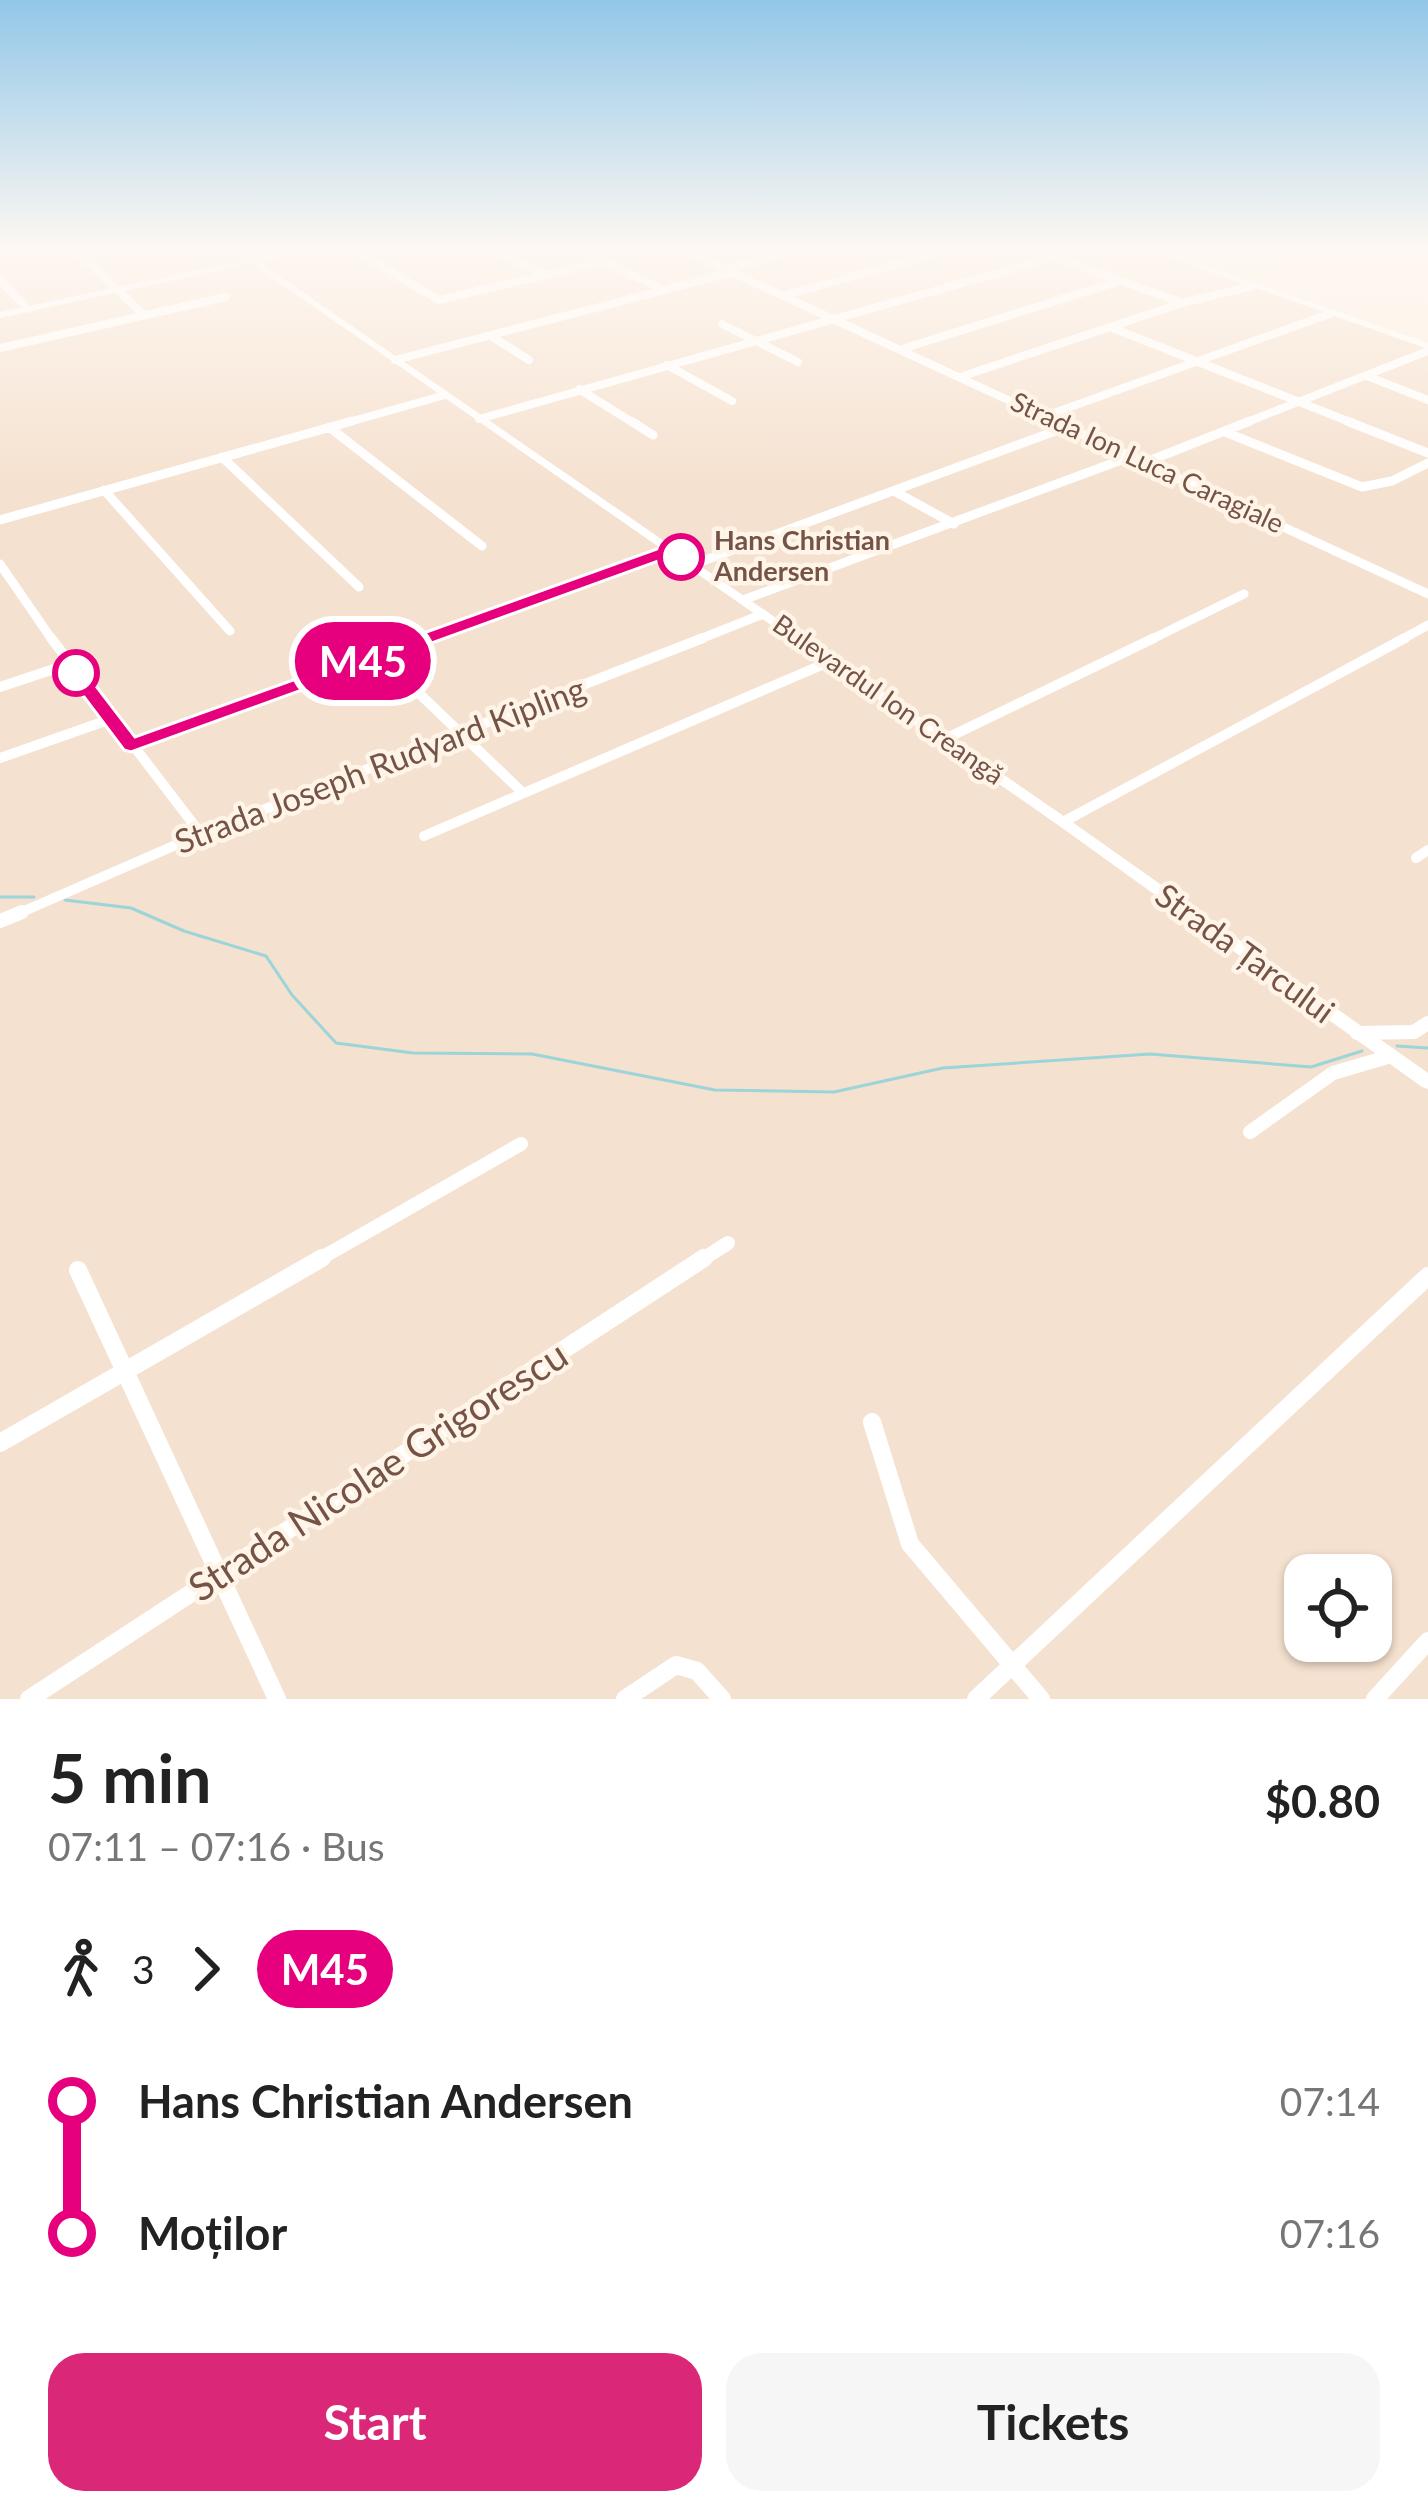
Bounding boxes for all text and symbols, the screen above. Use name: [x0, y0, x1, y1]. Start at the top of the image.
street label: Strada Ion Luca Caragiale: [1006, 384, 1289, 539]
place label: Hans Christian Andersen: [713, 523, 890, 587]
marker: Hans Christian Andersen: [659, 535, 703, 579]
street label: Bulevardul Ion Creangă: [767, 607, 1011, 791]
line badge: M45: [294, 622, 432, 700]
text: M45: [319, 636, 407, 686]
unlabelled marker: [54, 651, 98, 695]
street label: Strada Joseph Rudyard Kipling: [169, 667, 591, 861]
street label: Strada Țarcului: [1148, 874, 1343, 1030]
street label: Strada Nicolae Grigorescu: [180, 1330, 575, 1610]
map controls: [1284, 1554, 1392, 1662]
button: locate: [1284, 1554, 1392, 1662]
text: 5 min: [48, 1738, 212, 1817]
text: $0.80: [1265, 1774, 1380, 1828]
text: 07:11 – 07:16 · Bus: [48, 1823, 385, 1869]
icon: walk: [48, 1936, 114, 2002]
icon: forward: [173, 1936, 239, 2002]
text: M45: [281, 1944, 369, 1994]
text: 3: [132, 1946, 155, 1992]
text: Hans Christian Andersen: [138, 2074, 633, 2128]
text: 07:14: [1280, 2078, 1380, 2124]
text: Moților: [138, 2206, 287, 2260]
text: 07:16: [1280, 2210, 1380, 2256]
button: Start: [48, 2353, 702, 2491]
button: Tickets: [726, 2353, 1380, 2491]

